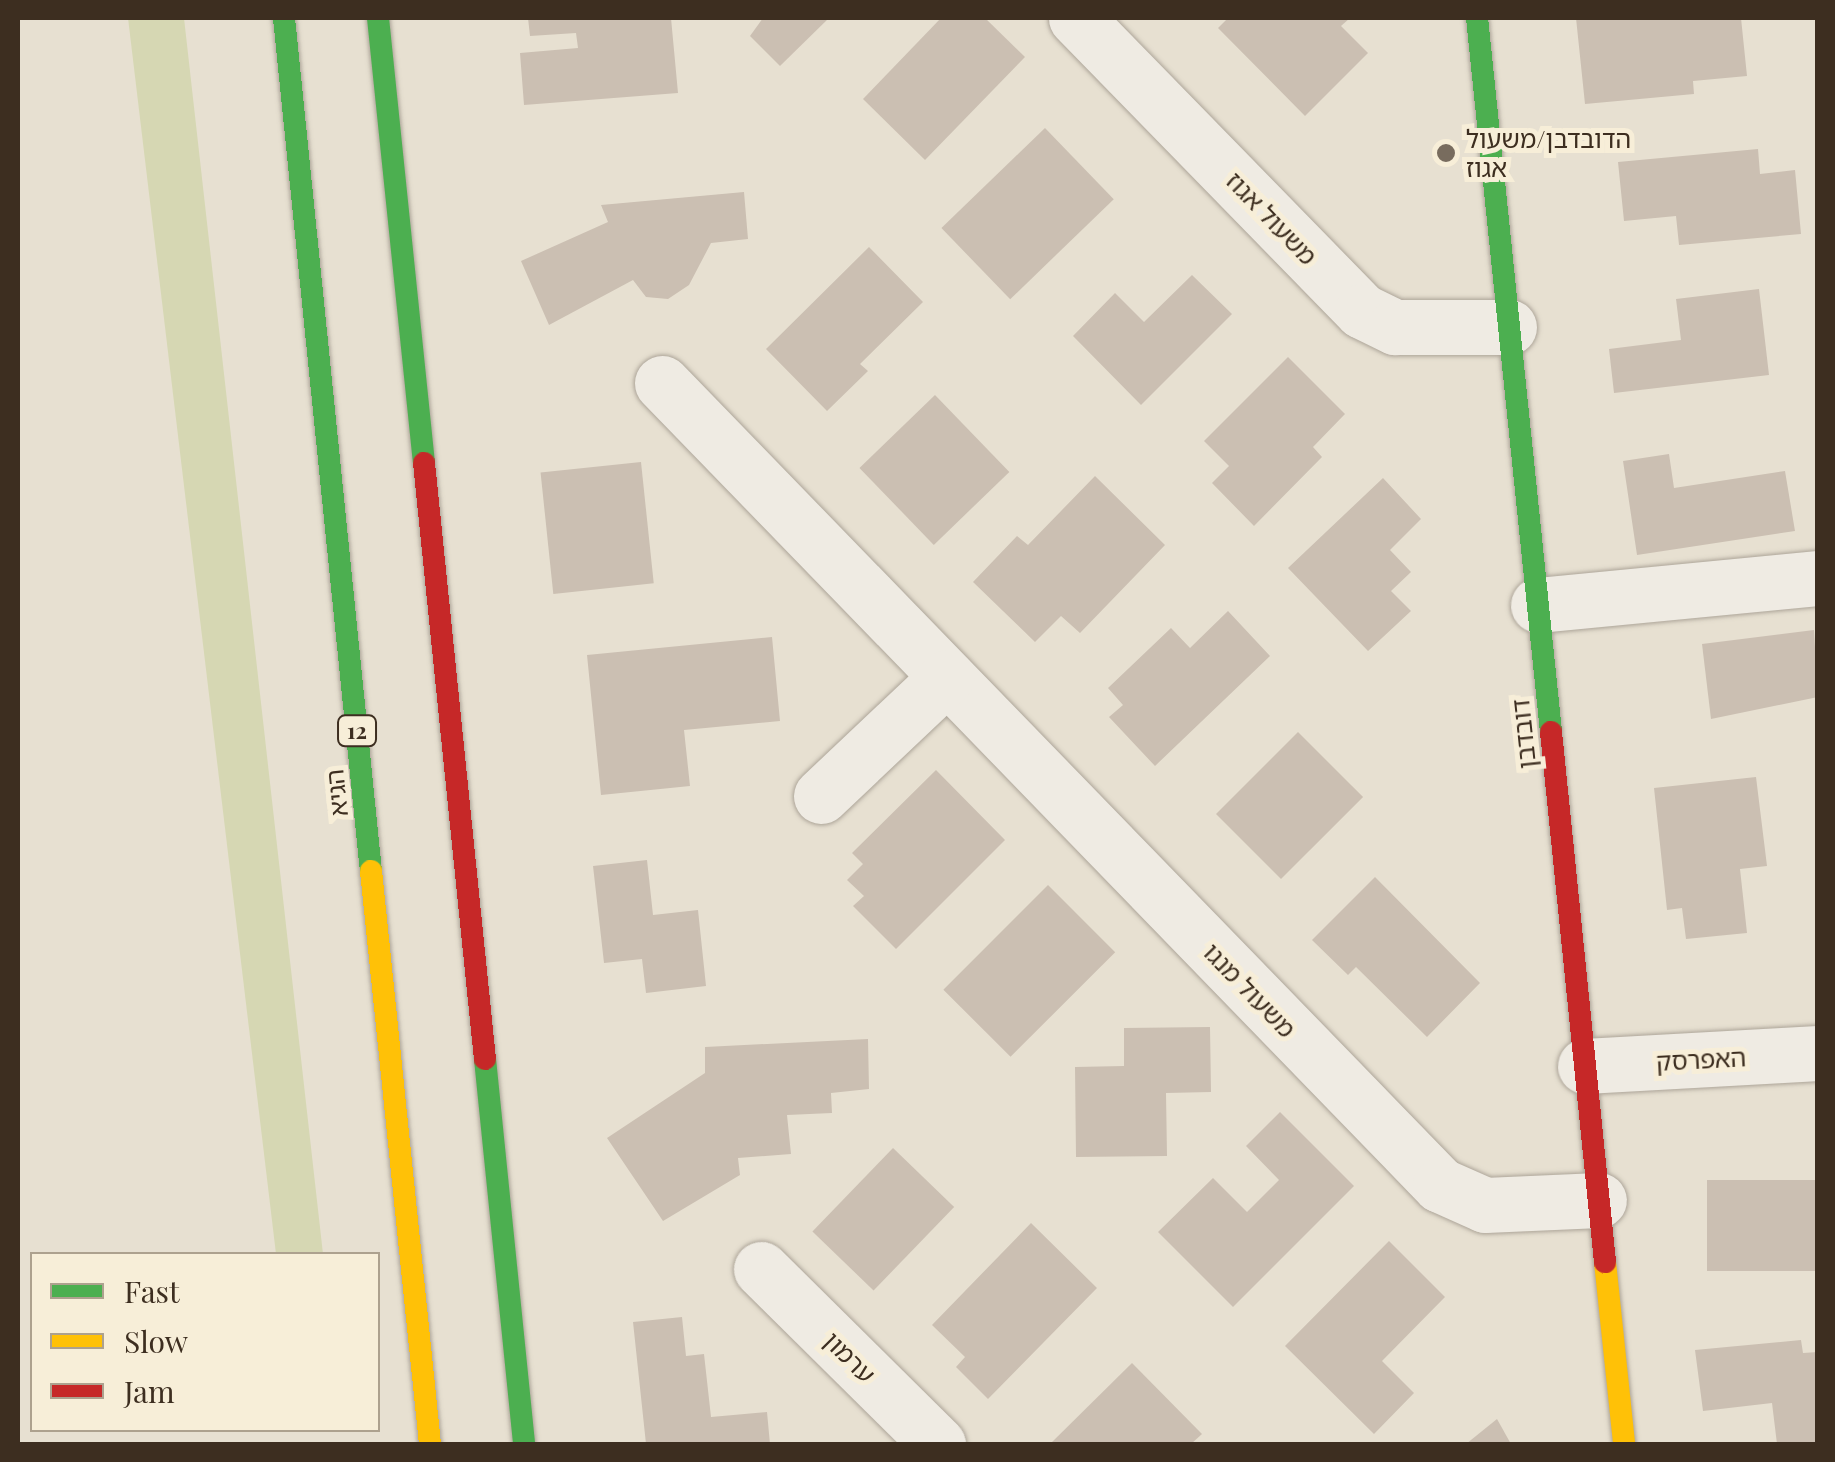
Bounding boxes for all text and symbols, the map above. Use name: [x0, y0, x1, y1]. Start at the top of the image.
place label: הדובדבן/משעול אגוז: [1466, 124, 1631, 183]
marker: הדובדבן/משעול אגוז: [1435, 142, 1457, 164]
street label: משעול אגוז: [1220, 165, 1324, 271]
street label: דובדבן: [1504, 698, 1542, 770]
road number: 12: [337, 714, 377, 748]
street label: הגיא: [319, 768, 353, 818]
street label: משעול מנגו: [1198, 937, 1302, 1043]
street label: האפרסק: [1655, 1042, 1747, 1076]
legend: [30, 1252, 380, 1432]
text: Fast: [124, 1271, 180, 1311]
text: Slow: [124, 1321, 188, 1361]
street label: ערמון: [818, 1325, 882, 1389]
text: Jam: [124, 1371, 175, 1411]

